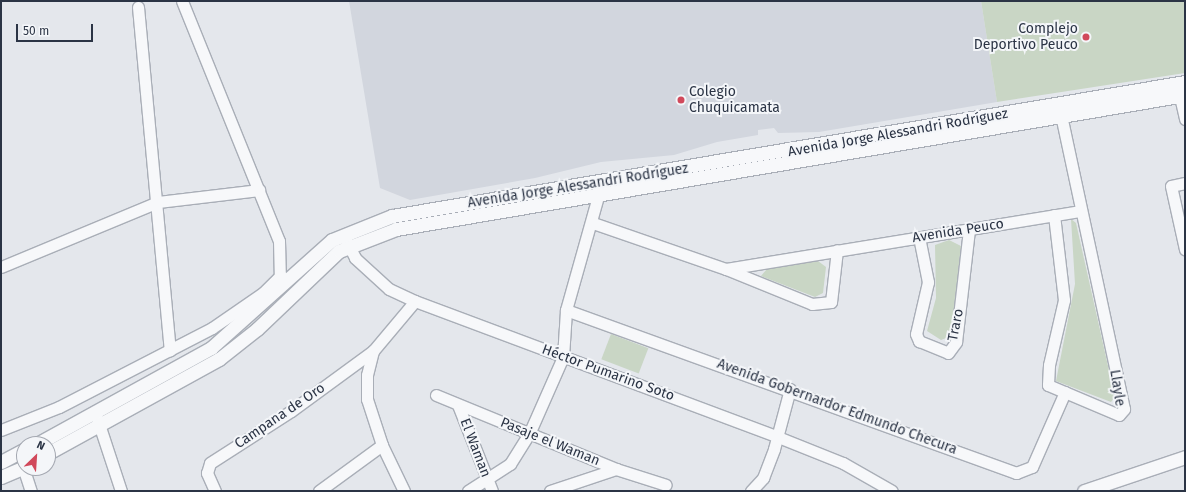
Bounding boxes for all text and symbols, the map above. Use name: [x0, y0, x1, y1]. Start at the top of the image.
scale bar: [18, 16, 95, 42]
place label: Complejo Deportivo Peuco: [974, 21, 1078, 54]
text: 50 m: [23, 24, 49, 38]
marker: Complejo Deportivo Peuco: [1081, 32, 1091, 42]
place label: Colegio Chuquicamata: [689, 84, 780, 116]
marker: Colegio Chuquicamata: [676, 95, 686, 105]
street label: Avenida Jorge Alessandri Rodríguez: [787, 105, 1009, 161]
street label: Avenida Jorge Alessandri Rodríguez: [466, 160, 690, 212]
street label: Avenida Peuco: [911, 215, 1005, 247]
street label: Traro: [945, 307, 967, 343]
street label: Héctor Pumarino Soto: [539, 341, 677, 405]
street label: Avenida Gobernardor Edmundo Checura: [715, 356, 959, 458]
street label: Llayle: [1106, 369, 1128, 407]
street label: Campana de Oro: [232, 380, 328, 452]
street label: Pasaje el Waman: [498, 414, 602, 470]
street label: El Waman: [456, 416, 494, 480]
north arrow: [16, 436, 56, 476]
text: N: [35, 438, 47, 453]

